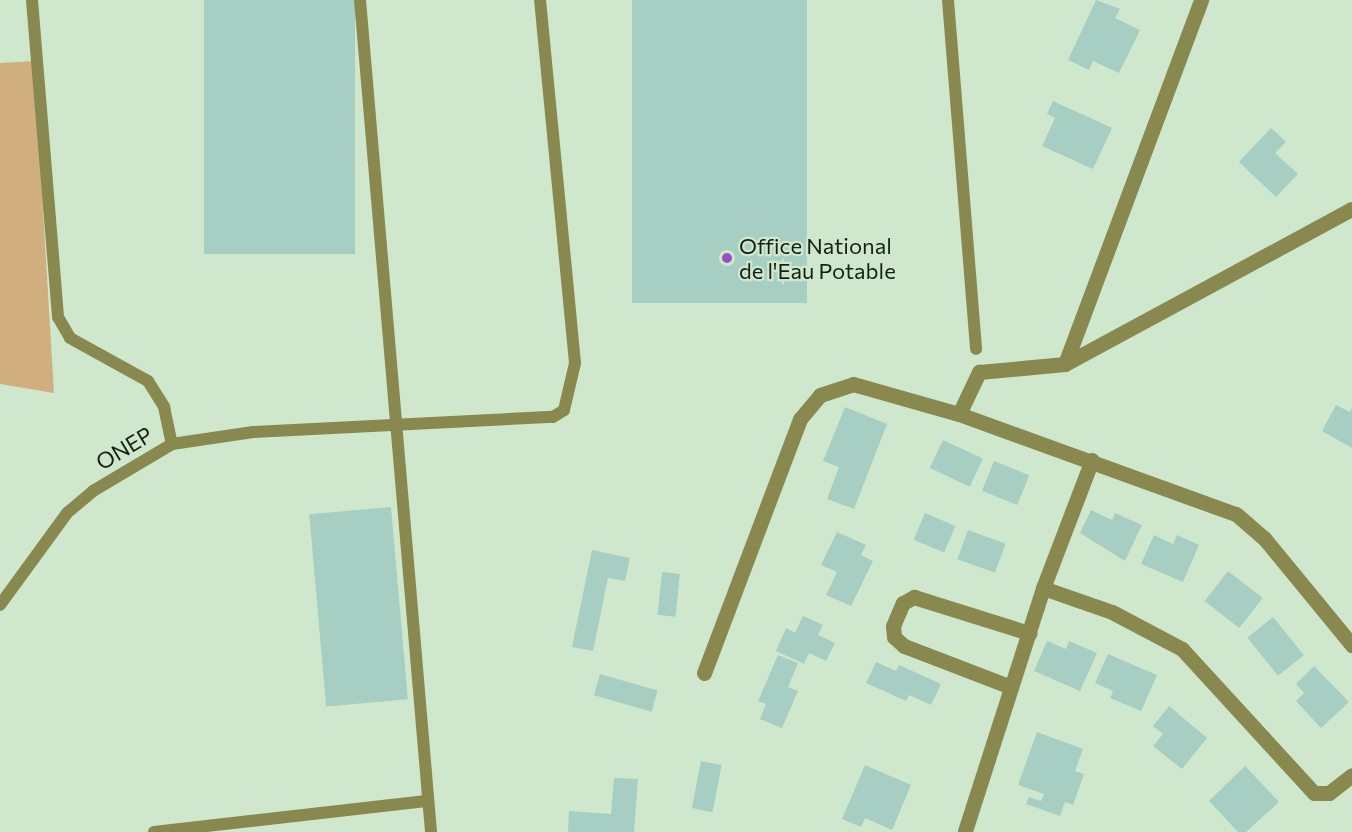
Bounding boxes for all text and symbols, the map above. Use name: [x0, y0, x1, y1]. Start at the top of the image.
place label: Office National de l'Eau Potable: [739, 232, 896, 284]
marker: Office National de l'Eau Potable: [720, 251, 734, 265]
street label: ONEP: [91, 421, 157, 475]

